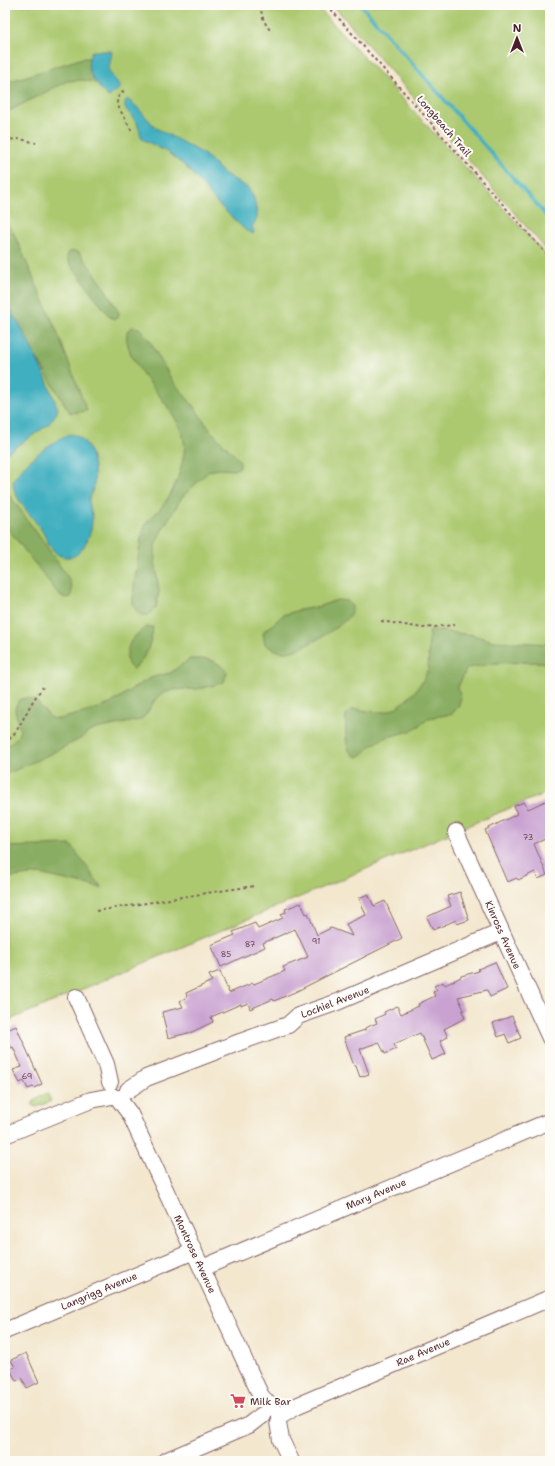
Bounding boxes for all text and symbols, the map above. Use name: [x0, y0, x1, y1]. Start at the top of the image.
north arrow: [497, 18, 537, 58]
text: N: [513, 21, 522, 36]
street label: Longbeach Trail: [414, 93, 474, 159]
house number: 73: [523, 832, 533, 843]
street label: Kinross Avenue: [482, 899, 524, 972]
house number: 91: [312, 936, 320, 947]
house number: 87: [245, 939, 256, 950]
house number: 85: [221, 949, 231, 960]
street label: Lochiel Avenue: [299, 983, 371, 1021]
house number: 69: [22, 1071, 32, 1082]
street label: Mary Avenue: [344, 1175, 409, 1213]
street label: Montrose Avenue: [171, 1213, 219, 1296]
street label: Langrigg Avenue: [59, 1269, 139, 1313]
street label: Rae Avenue: [394, 1335, 452, 1369]
supermarket icon: Milk Bar: [229, 1392, 247, 1410]
place label: Milk Bar: [250, 1395, 291, 1408]

